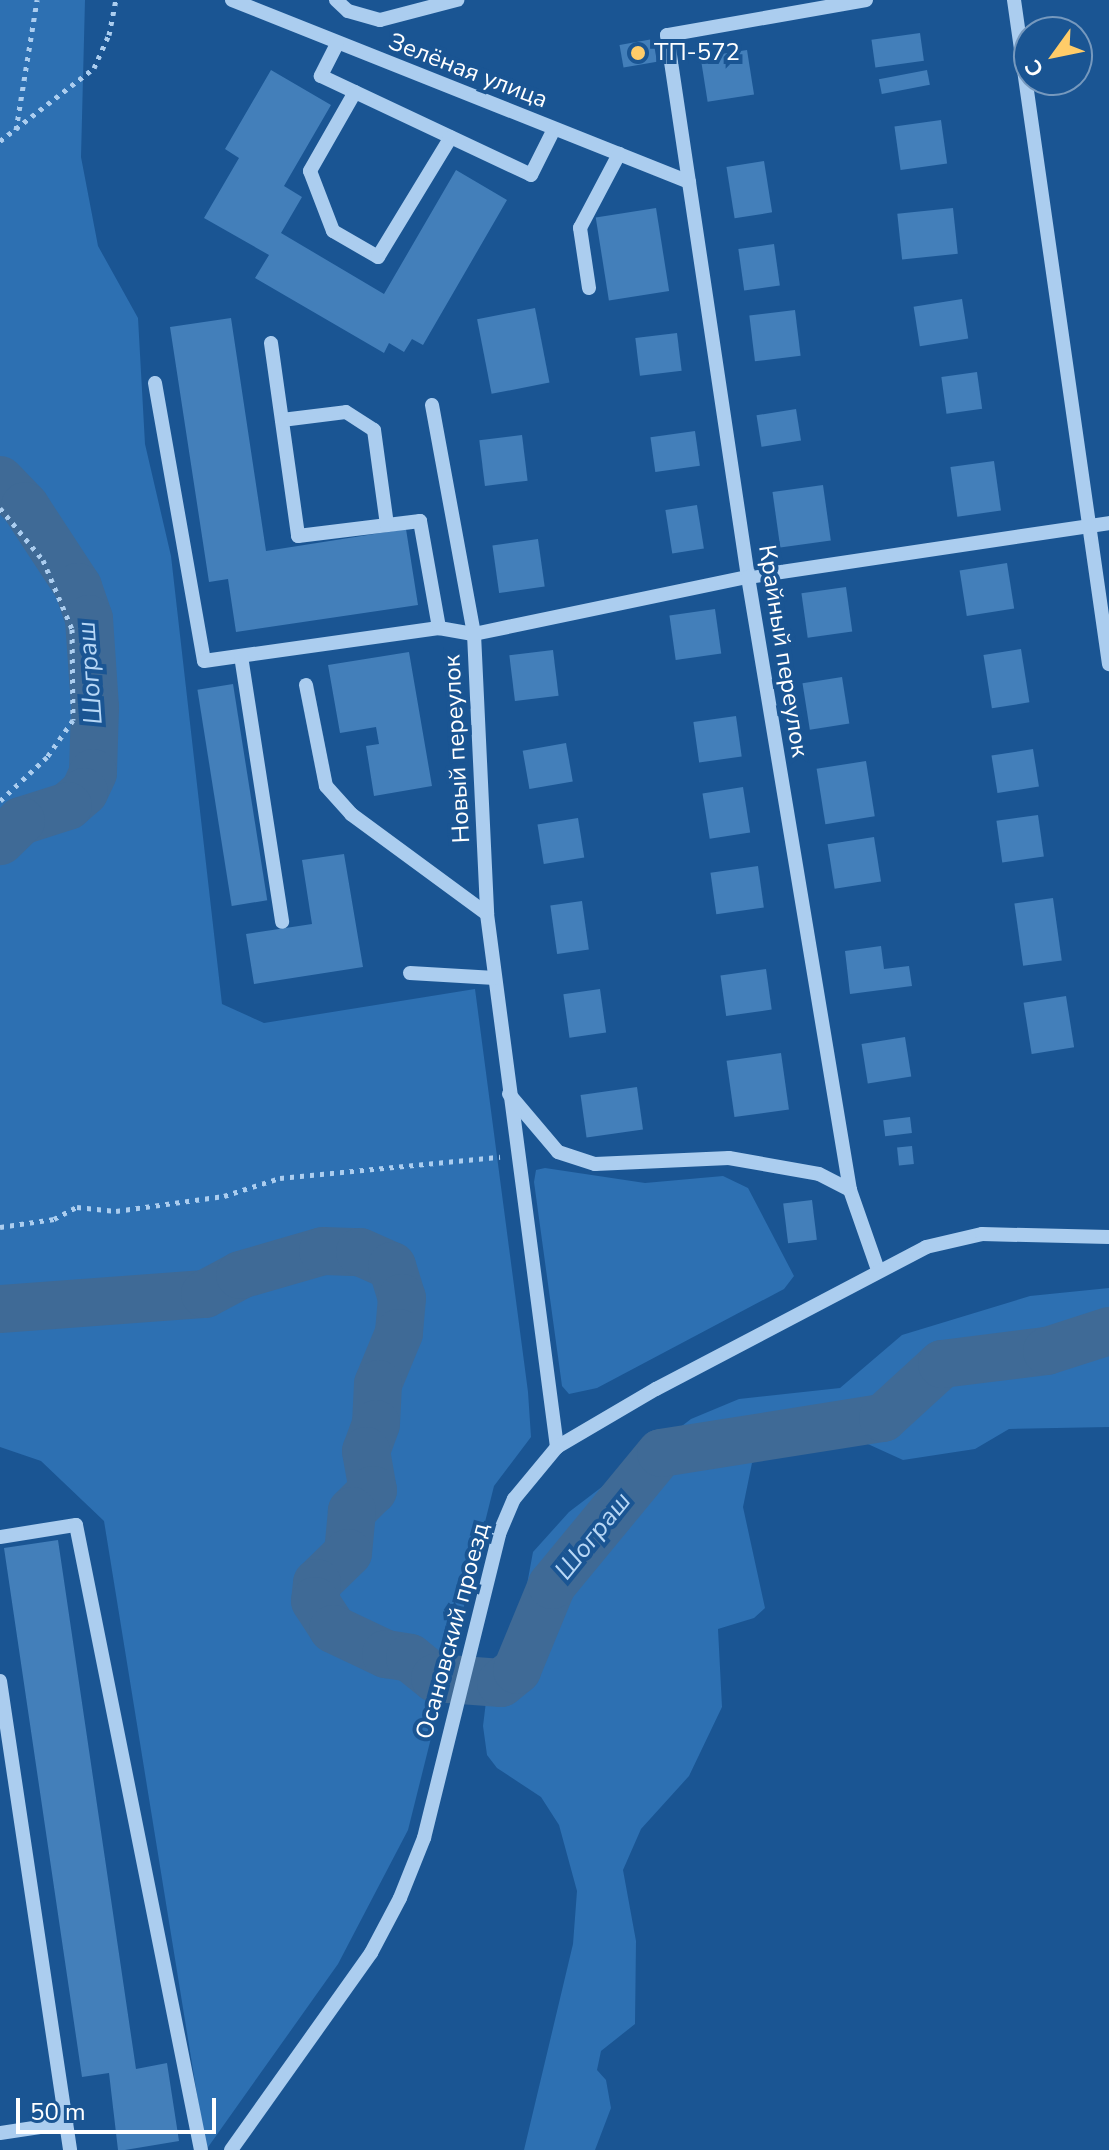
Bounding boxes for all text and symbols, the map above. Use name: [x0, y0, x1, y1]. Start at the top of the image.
north arrow: [1013, 16, 1093, 96]
street label: Зелёная улица: [384, 27, 552, 115]
place label: ТП-572: [654, 39, 740, 67]
marker: ТП-572: [629, 44, 647, 62]
text: С: [1018, 54, 1051, 82]
street label: Крайный переулок: [752, 543, 814, 759]
water label: Шограш: [71, 620, 109, 726]
street label: Новый переулок: [438, 654, 476, 844]
water label: Шограш: [548, 1486, 638, 1586]
street label: Осановский проезд: [410, 1520, 496, 1742]
scale bar: [20, 2082, 220, 2132]
text: 50 m: [30, 2096, 86, 2128]

